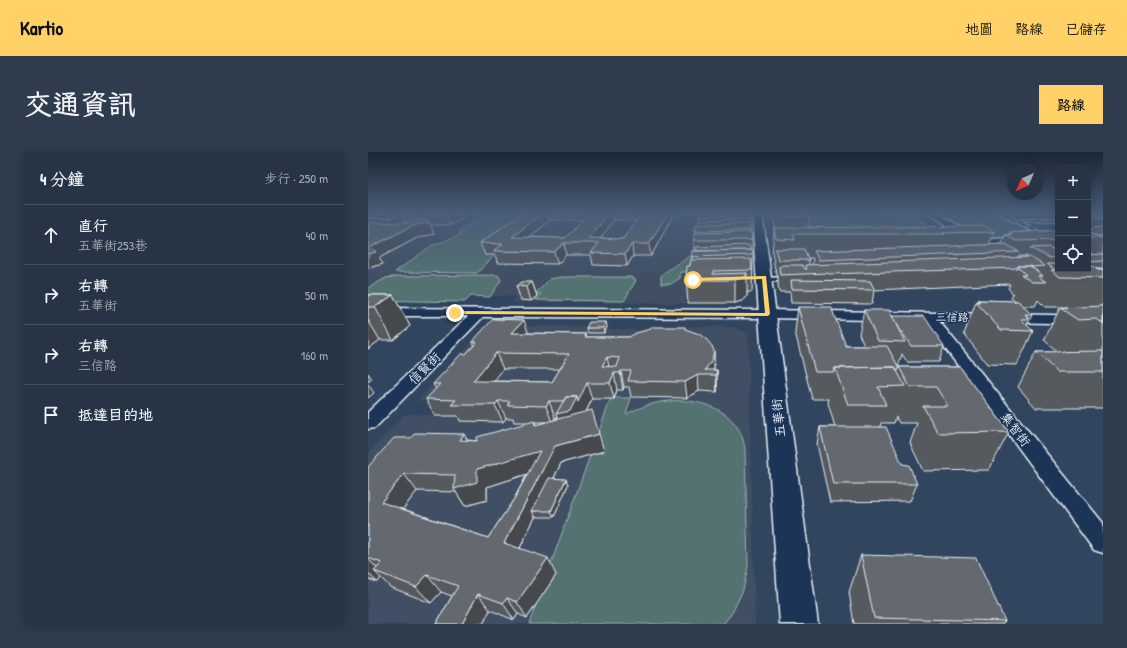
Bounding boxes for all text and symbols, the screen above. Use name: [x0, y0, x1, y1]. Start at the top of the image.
text: Kartio: [20, 15, 63, 41]
text: 地圖: [965, 19, 993, 38]
text: 路線: [1015, 19, 1043, 38]
text: 已儲存: [1065, 19, 1107, 38]
text: 交通資訊: [24, 85, 136, 123]
button: 路線: [1039, 85, 1103, 124]
north arrow: [1007, 164, 1043, 200]
map controls: [1055, 164, 1091, 272]
button: +: [1055, 164, 1091, 200]
text: 4 分鐘: [40, 167, 84, 190]
text: 步行 · 250 m: [264, 169, 328, 187]
button: −: [1055, 200, 1091, 236]
text: 直行: [78, 215, 108, 236]
icon: ahead: [40, 224, 62, 246]
text: 40 m: [305, 226, 328, 244]
text: 五華街253巷: [78, 236, 147, 254]
button: locate: [1055, 236, 1091, 272]
route start: [684, 271, 702, 289]
text: 右轉: [78, 275, 108, 296]
icon: right: [40, 284, 62, 306]
text: 50 m: [305, 286, 328, 304]
text: 五華街: [78, 296, 117, 314]
route end: [446, 304, 464, 322]
street label: 三信路: [935, 310, 969, 324]
text: 右轉: [78, 335, 108, 356]
icon: right: [40, 344, 62, 366]
text: 160 m: [300, 346, 328, 364]
street label: 信賢街: [404, 348, 444, 388]
text: 三信路: [78, 356, 117, 374]
street label: 五華街: [767, 398, 789, 438]
icon: arrive: [40, 404, 62, 426]
text: 抵達目的地: [78, 404, 153, 425]
street label: 集智街: [997, 408, 1035, 450]

